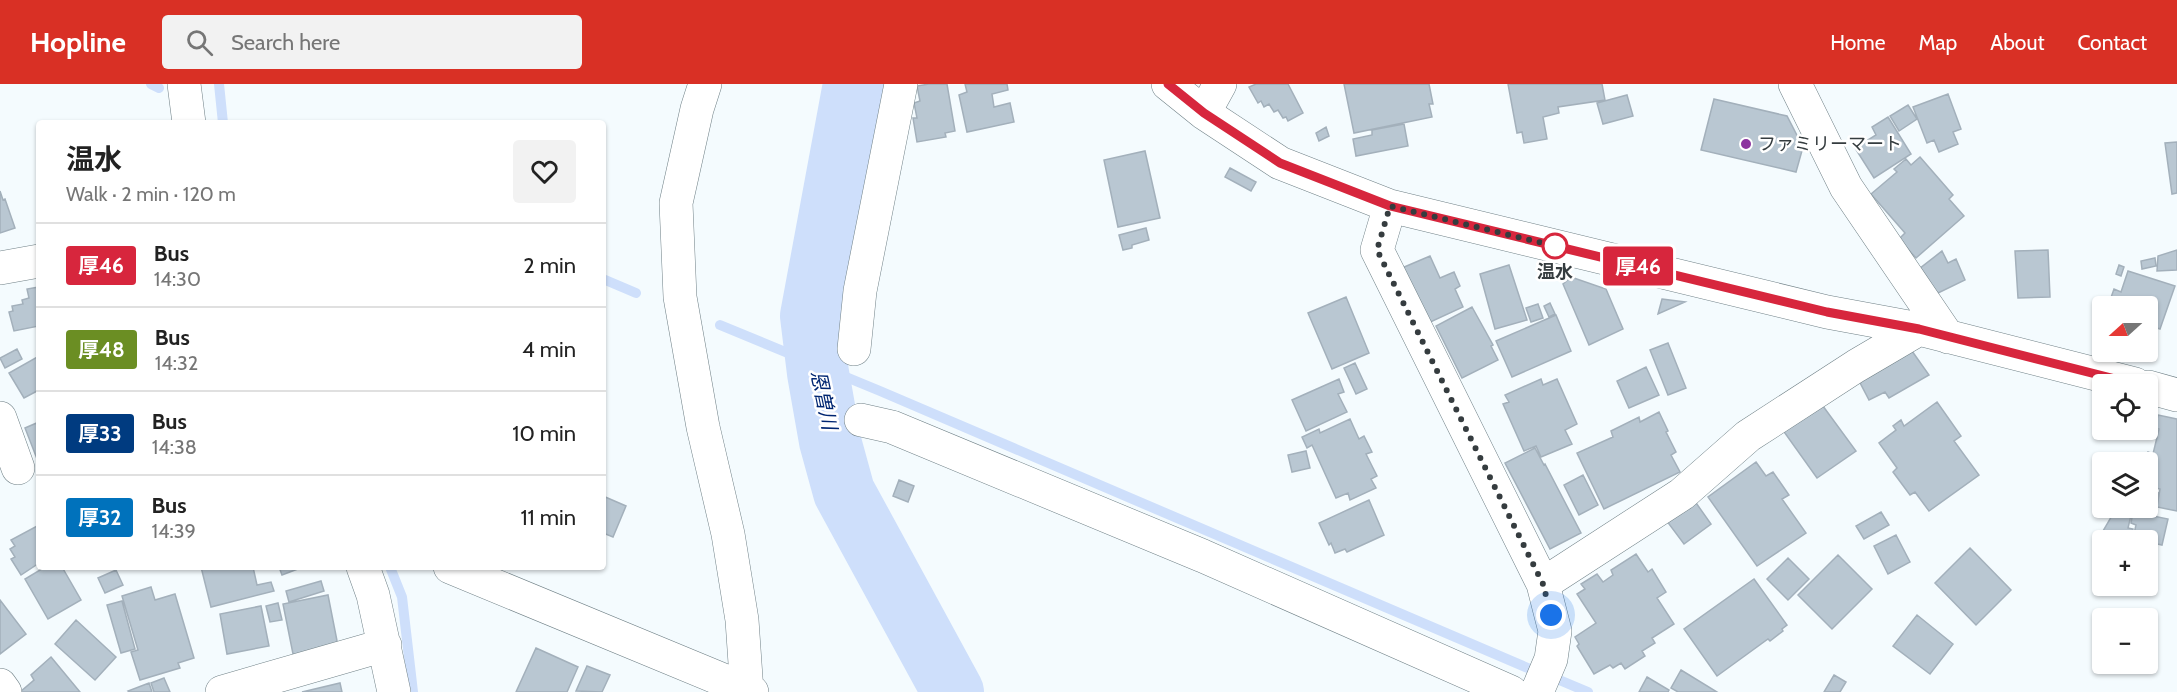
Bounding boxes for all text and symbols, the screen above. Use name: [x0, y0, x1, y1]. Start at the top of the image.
search box: [162, 15, 582, 69]
text: Hopline: [30, 25, 126, 59]
icon: search: [183, 26, 216, 59]
text: Search here: [231, 29, 340, 56]
text: Home: [1830, 30, 1886, 55]
text: Map: [1919, 30, 1957, 55]
text: About: [1990, 30, 2044, 55]
text: Contact: [2077, 30, 2147, 55]
place label: ファミリーマート: [1758, 133, 1902, 155]
marker: ファミリーマート: [1739, 137, 1753, 151]
button: heart: [513, 140, 576, 203]
text: 温水: [66, 142, 122, 176]
text: Walk · 2 min · 120 m: [66, 182, 236, 206]
marker: 温水: [1542, 233, 1568, 259]
text: Bus: [154, 240, 189, 267]
line badge: 厚46: [1604, 246, 1672, 285]
text: 2 min: [523, 252, 576, 279]
text: 厚46: [78, 253, 124, 278]
text: 厚46: [1615, 254, 1661, 279]
place label: 温水: [1537, 261, 1573, 283]
text: 14:30: [154, 267, 201, 291]
north arrow: [2092, 296, 2158, 362]
map controls: [2092, 296, 2158, 674]
text: Bus: [155, 324, 190, 351]
text: 4 min: [522, 336, 576, 363]
text: 厚48: [78, 337, 125, 362]
text: 14:32: [155, 351, 198, 375]
water label: 恩曽川: [806, 368, 842, 434]
button: locate: [2092, 374, 2158, 440]
text: Bus: [152, 408, 187, 435]
text: 10 min: [512, 420, 576, 447]
text: 厚33: [78, 421, 122, 446]
text: 14:38: [152, 435, 197, 459]
button: layers: [2092, 452, 2158, 518]
text: Bus: [151, 492, 187, 519]
text: 11 min: [520, 504, 576, 531]
text: 厚32: [78, 505, 121, 530]
text: 14:39: [151, 519, 196, 543]
button: +: [2092, 530, 2158, 596]
your location: [1536, 600, 1566, 630]
button: −: [2092, 608, 2158, 674]

